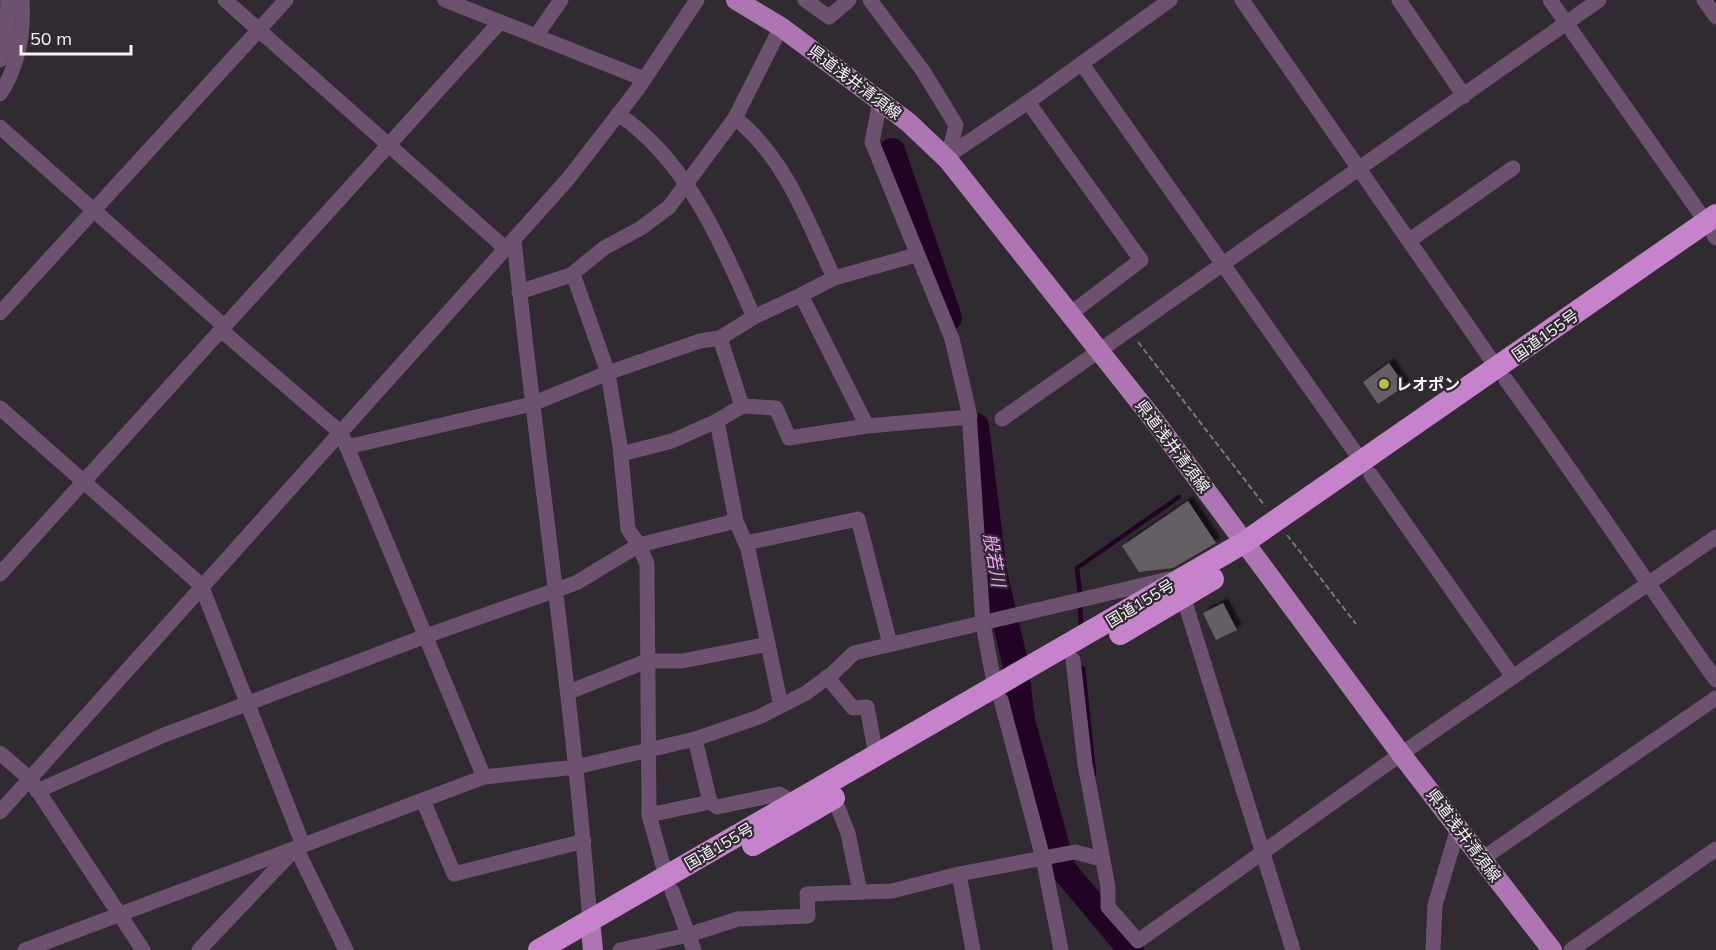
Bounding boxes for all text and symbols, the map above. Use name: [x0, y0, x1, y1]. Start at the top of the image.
scale bar: [21, 18, 130, 56]
text: 50 m: [30, 27, 72, 50]
street label: 県道浅井清須線: [804, 40, 906, 124]
street label: 国道155号: [1508, 305, 1582, 365]
place label: レオポン: [1396, 374, 1460, 394]
marker: レオポン: [1377, 377, 1391, 391]
street label: 県道浅井清須線: [1131, 395, 1215, 497]
water label: 般若川: [978, 531, 1011, 590]
street label: 国道155号: [1102, 575, 1178, 631]
street label: 県道浅井清須線: [1422, 784, 1506, 886]
street label: 国道155号: [681, 818, 757, 874]

